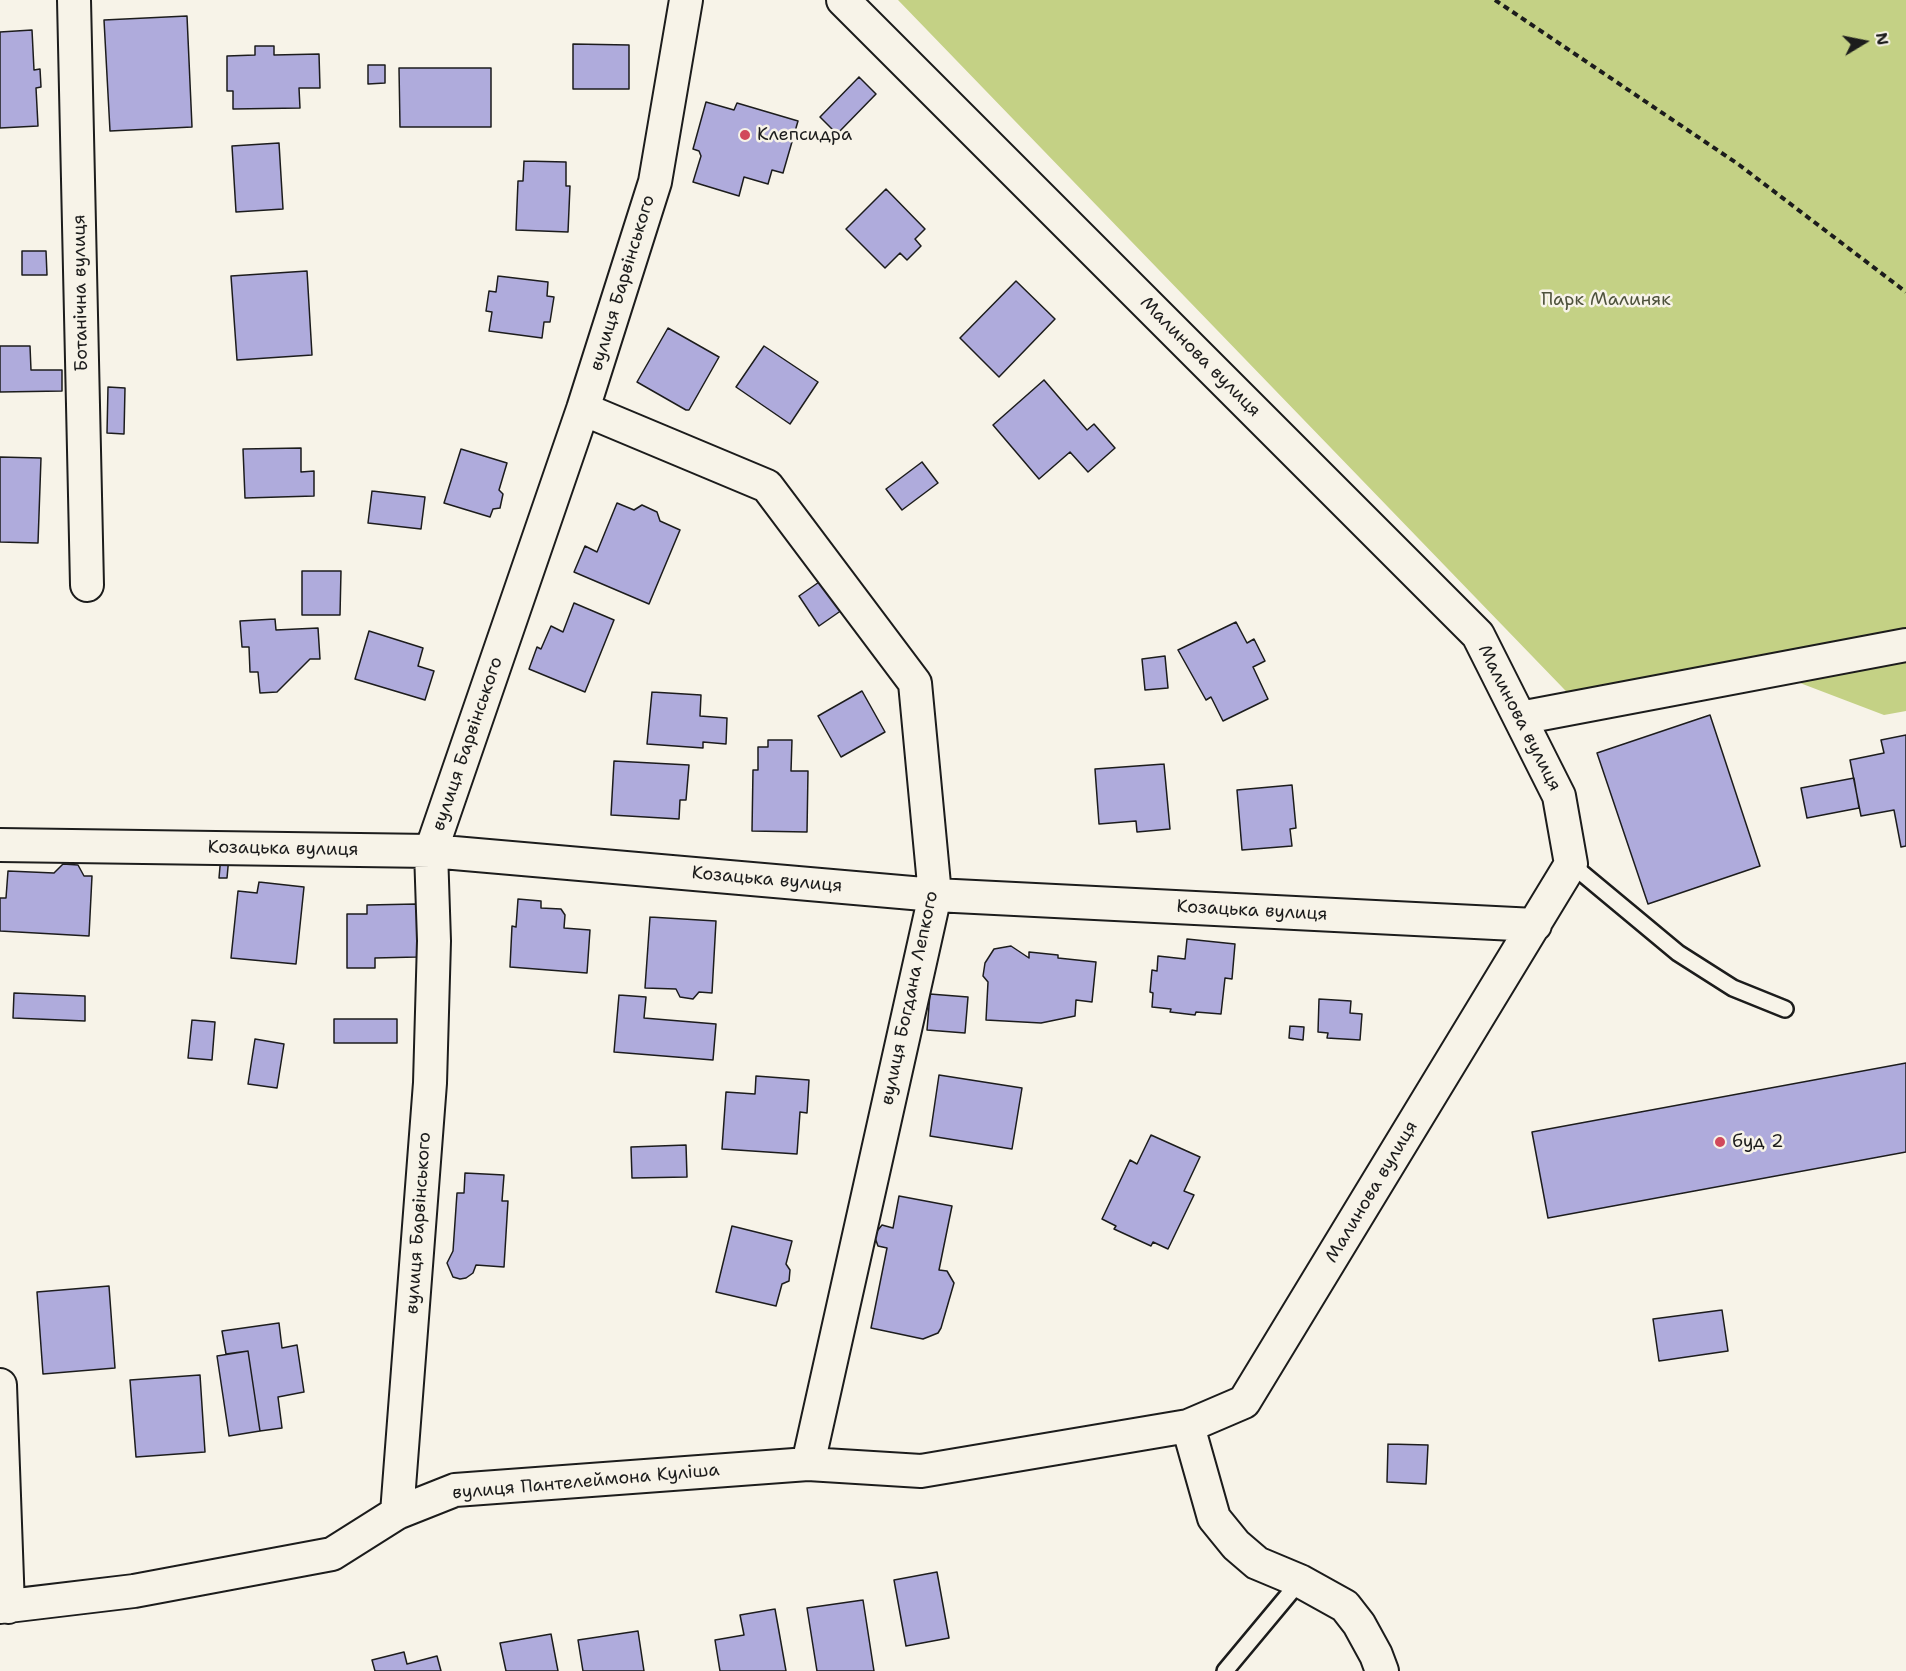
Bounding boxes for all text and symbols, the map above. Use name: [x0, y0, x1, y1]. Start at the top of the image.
north arrow: [1834, 12, 1894, 72]
text: N: [1871, 31, 1894, 47]
place label: Клепсидра: [757, 124, 852, 146]
marker: Клепсидра: [738, 128, 752, 142]
street label: вулиця Барвінського: [586, 193, 660, 373]
street label: Ботанічна вулиця: [69, 214, 93, 372]
park label: Парк Малиняк: [1541, 289, 1671, 311]
street label: Малинова вулиця: [1135, 292, 1265, 422]
street label: Малинова вулиця: [1473, 641, 1565, 795]
street label: вулиця Барвінського: [428, 654, 508, 834]
street label: Козацька вулиця: [207, 837, 359, 861]
street label: Козацька вулиця: [691, 863, 843, 897]
street label: вулиця Богдана Лепкого: [877, 889, 943, 1107]
street label: Козацька вулиця: [1176, 896, 1328, 926]
street label: Малинова вулиця: [1321, 1117, 1423, 1267]
street label: вулиця Барвінського: [402, 1131, 436, 1315]
place label: буд 2: [1732, 1131, 1783, 1153]
marker: буд 2: [1713, 1135, 1727, 1149]
street label: вулиця Пантелеймона Куліша: [451, 1460, 721, 1504]

